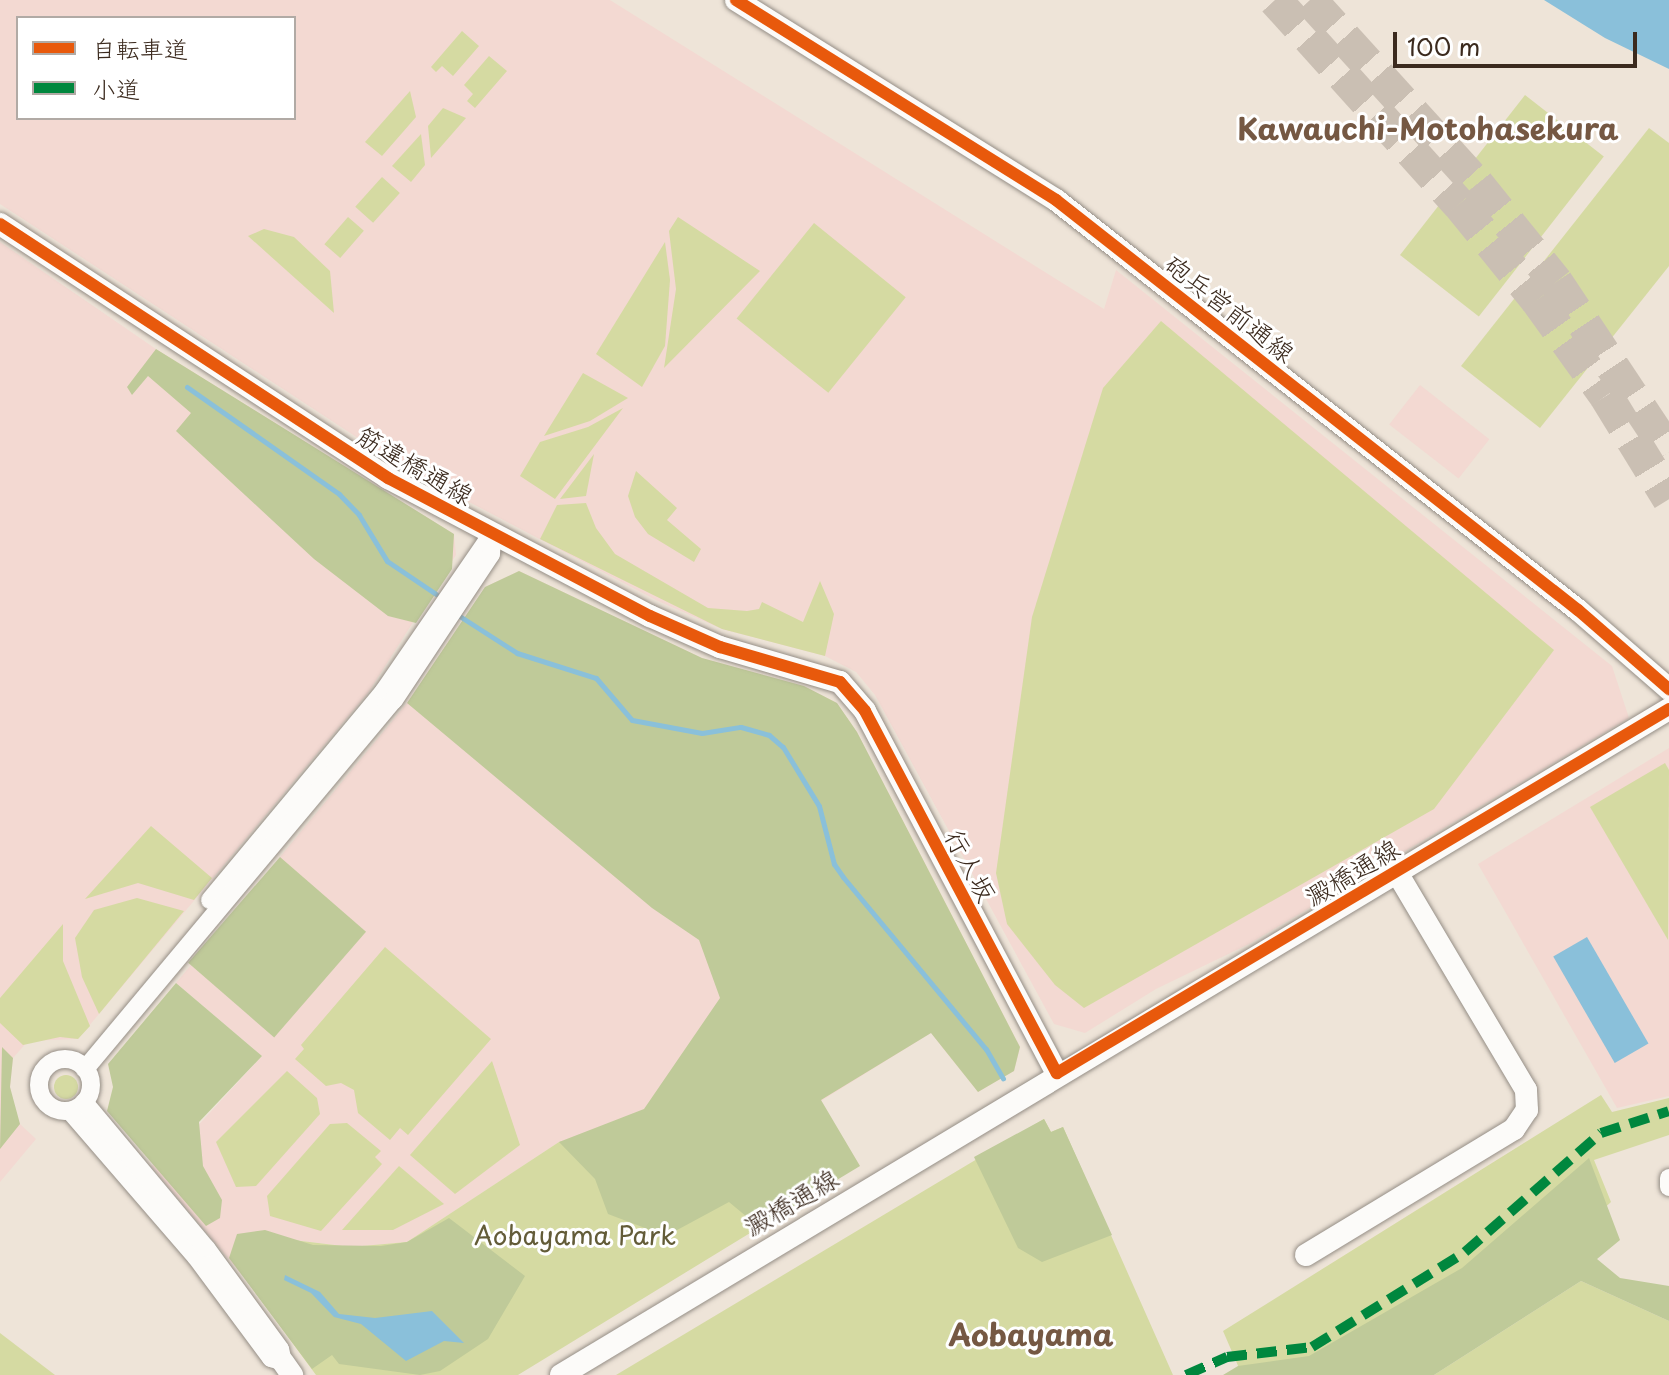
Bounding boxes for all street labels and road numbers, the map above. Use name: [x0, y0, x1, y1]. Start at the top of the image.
street label: 砲兵営前通線: [1159, 248, 1301, 368]
street label: 筋違橋通線: [351, 419, 479, 511]
street label: 行人坂: [939, 823, 1003, 907]
street label: 澱橋通線: [1299, 832, 1405, 912]
street label: 澱橋通線: [738, 1162, 844, 1242]

